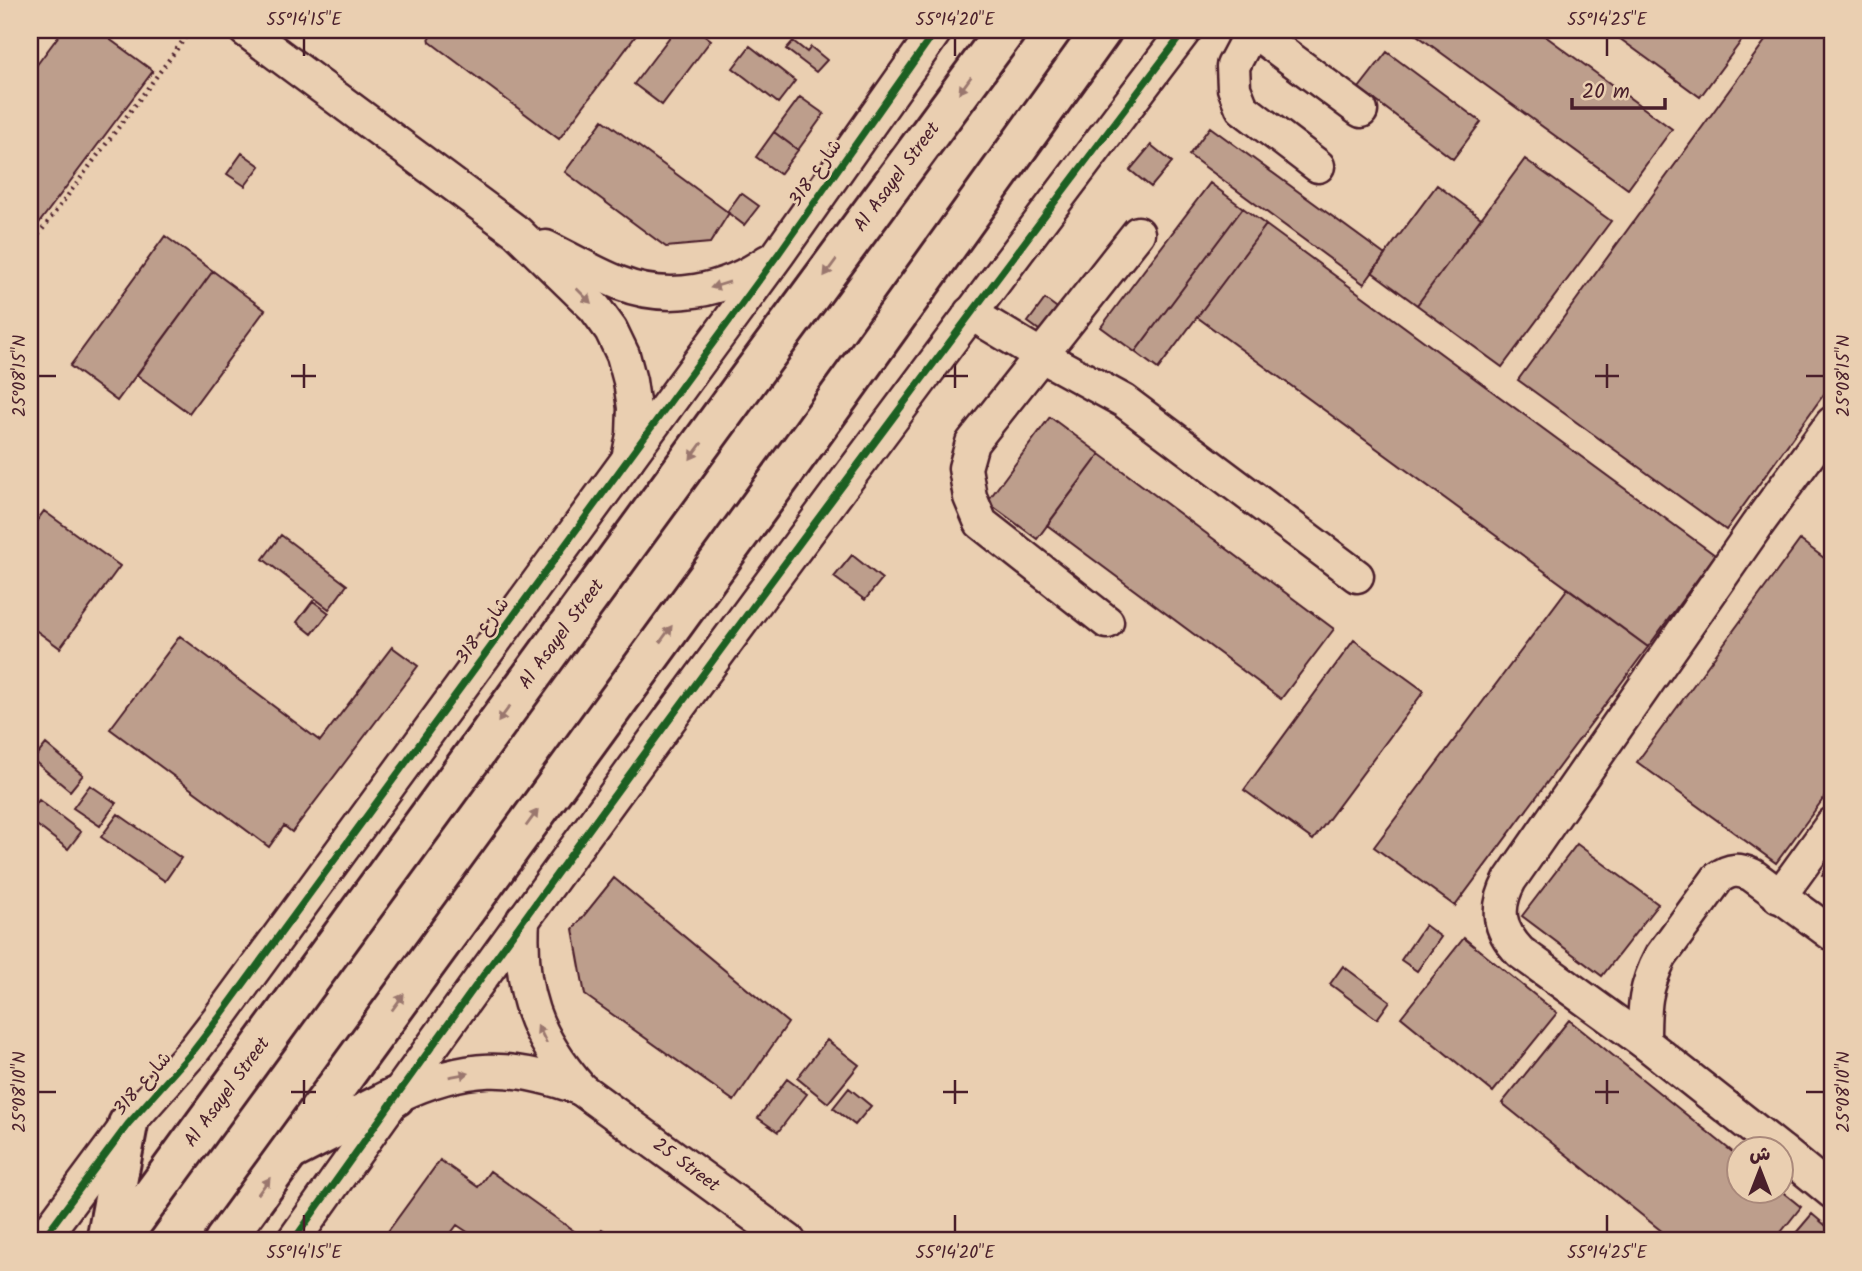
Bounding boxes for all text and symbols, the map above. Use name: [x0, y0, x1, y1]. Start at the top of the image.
text: 55°14'15"E: [266, 6, 342, 35]
text: 55°14'20"E: [915, 6, 995, 35]
text: 55°14'25"E: [1567, 6, 1648, 35]
scale bar: [1572, 66, 1664, 110]
one-way arrow: [959, 76, 973, 94]
text: 20 m: [1582, 76, 1630, 109]
street label: Al Asayel Street: [847, 115, 948, 239]
street label: شارع 318: [782, 133, 850, 213]
one-way arrow: [824, 259, 838, 277]
one-way arrow: [709, 281, 730, 291]
one-way arrow: [575, 288, 592, 305]
text: 25°08'15"N: [6, 335, 35, 417]
text: 25°08'15"N: [1830, 335, 1859, 417]
one-way arrow: [689, 442, 703, 460]
street label: Al Asayel Street: [511, 572, 613, 696]
street label: شارع 318: [448, 591, 518, 671]
one-way arrow: [659, 625, 673, 644]
one-way arrow: [497, 705, 511, 723]
one-way arrow: [524, 809, 538, 827]
one-way arrow: [390, 993, 404, 1011]
one-way arrow: [536, 1024, 548, 1044]
street label: Al Asayel Street: [177, 1030, 278, 1154]
street label: شارع 318: [106, 1045, 180, 1123]
text: 25°08'10"N: [6, 1051, 35, 1133]
text: 25°08'10"N: [1830, 1051, 1859, 1133]
one-way arrow: [448, 1069, 470, 1080]
street label: 25 Street: [646, 1131, 726, 1201]
north arrow: [1726, 1134, 1796, 1204]
text: ش: [1750, 1140, 1771, 1170]
one-way arrow: [257, 1177, 271, 1195]
text: 55°14'15"E: [266, 1239, 342, 1268]
text: 55°14'20"E: [915, 1239, 995, 1268]
text: 55°14'25"E: [1567, 1239, 1648, 1268]

